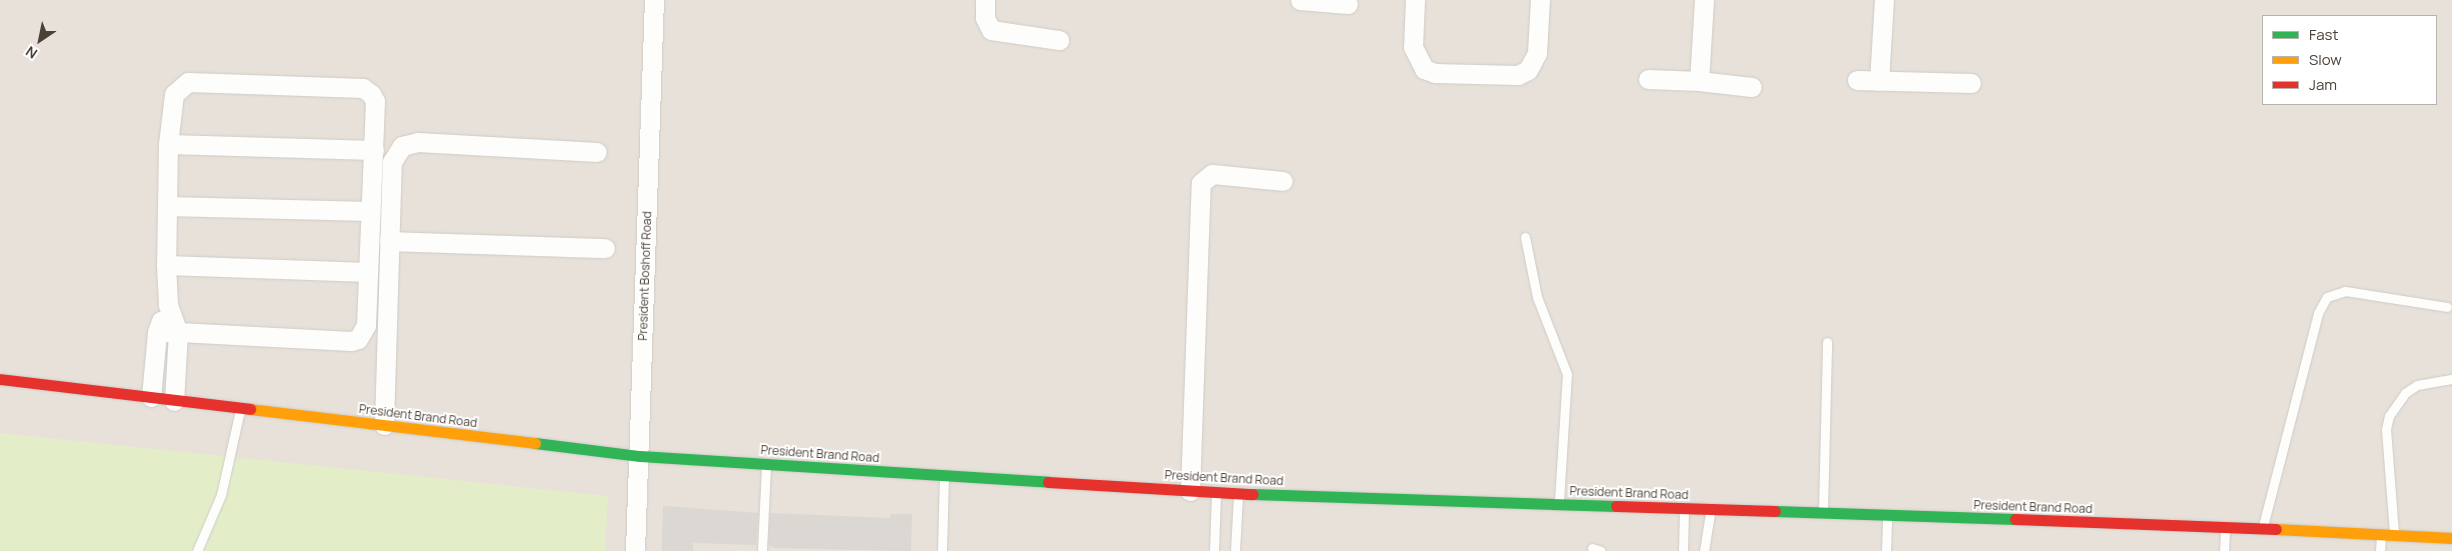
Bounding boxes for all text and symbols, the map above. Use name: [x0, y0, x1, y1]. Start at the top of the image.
north arrow: [15, 15, 65, 65]
legend: [2262, 15, 2437, 105]
text: Fast: [2309, 24, 2338, 45]
text: N: [22, 42, 41, 64]
text: Slow: [2309, 49, 2342, 70]
text: Jam: [2309, 74, 2337, 95]
street label: President Boshoff Road: [636, 211, 654, 341]
street label: President Brand Road: [358, 402, 478, 430]
street label: President Brand Road: [760, 443, 880, 465]
street label: President Brand Road: [1164, 468, 1284, 488]
street label: President Brand Road: [1569, 484, 1689, 502]
street label: President Brand Road: [1973, 498, 2093, 516]

